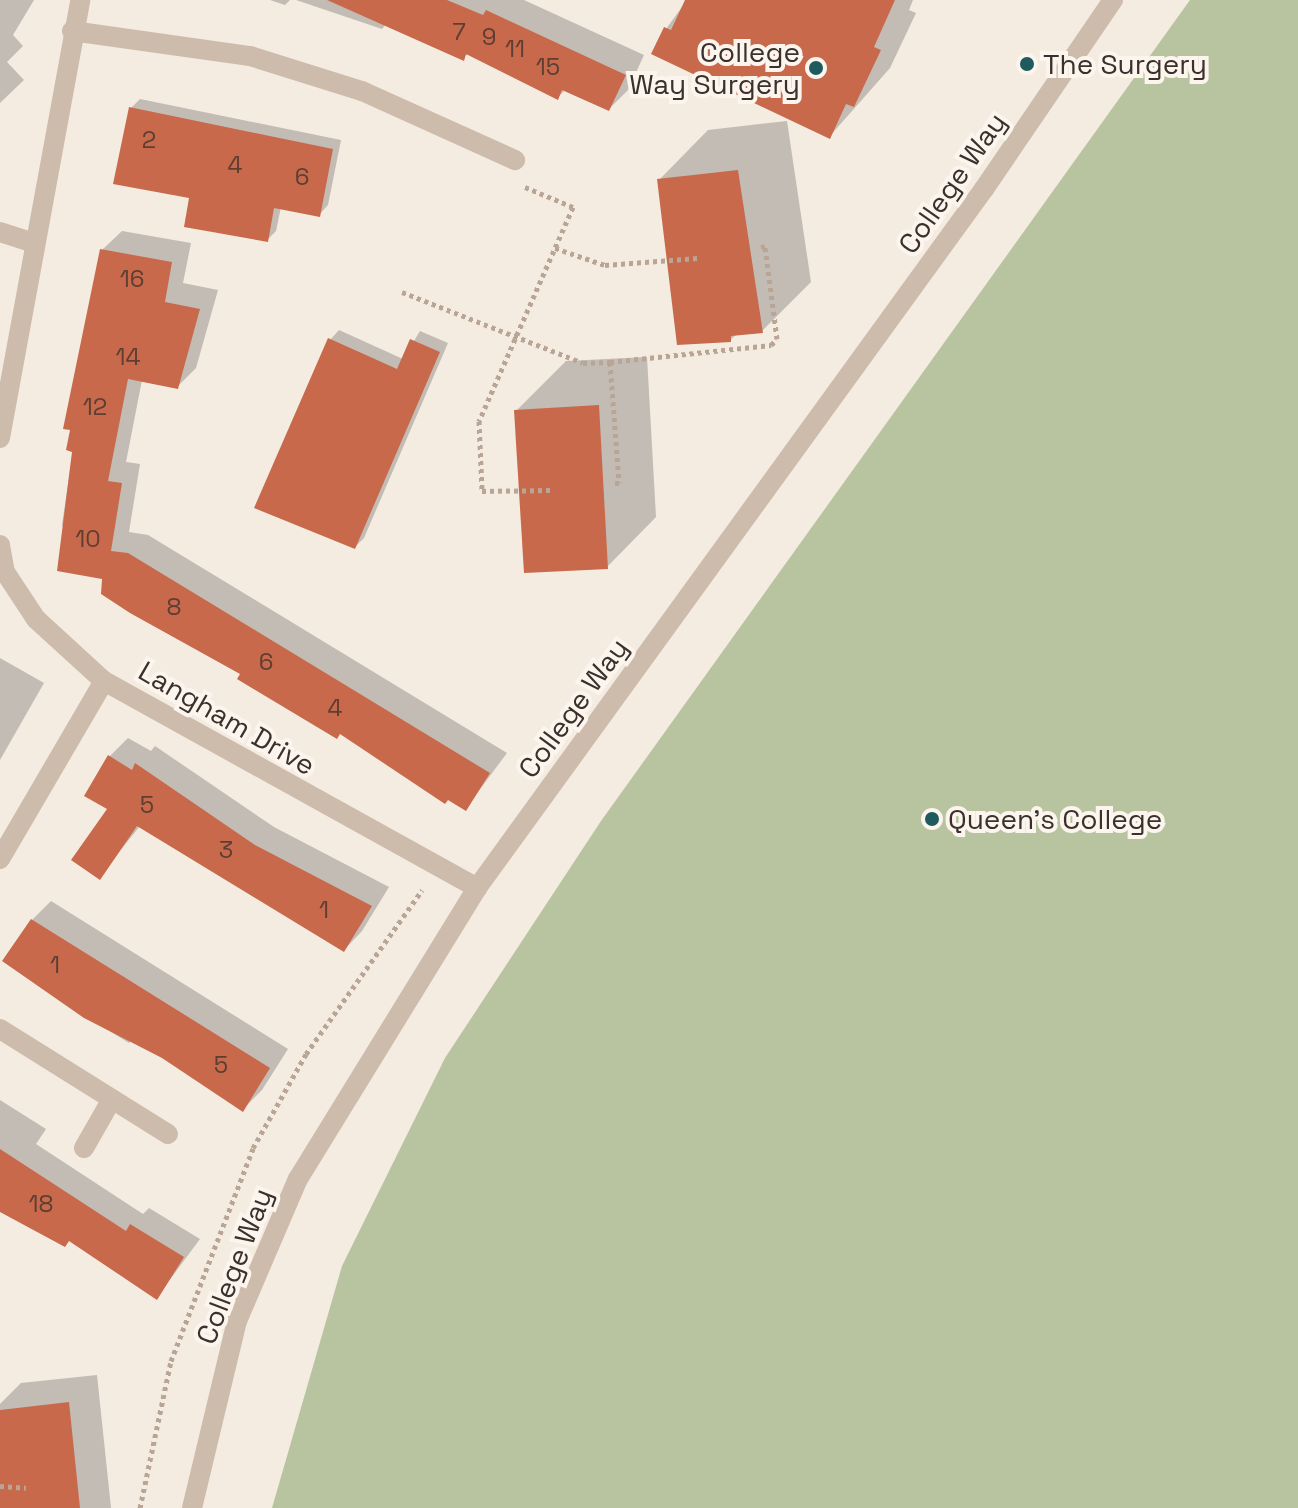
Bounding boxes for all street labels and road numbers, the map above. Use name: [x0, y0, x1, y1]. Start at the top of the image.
street label: College Way: [891, 106, 1013, 260]
street label: College Way: [511, 632, 635, 784]
street label: Langham Drive: [133, 654, 321, 782]
street label: College Way: [189, 1183, 279, 1349]

